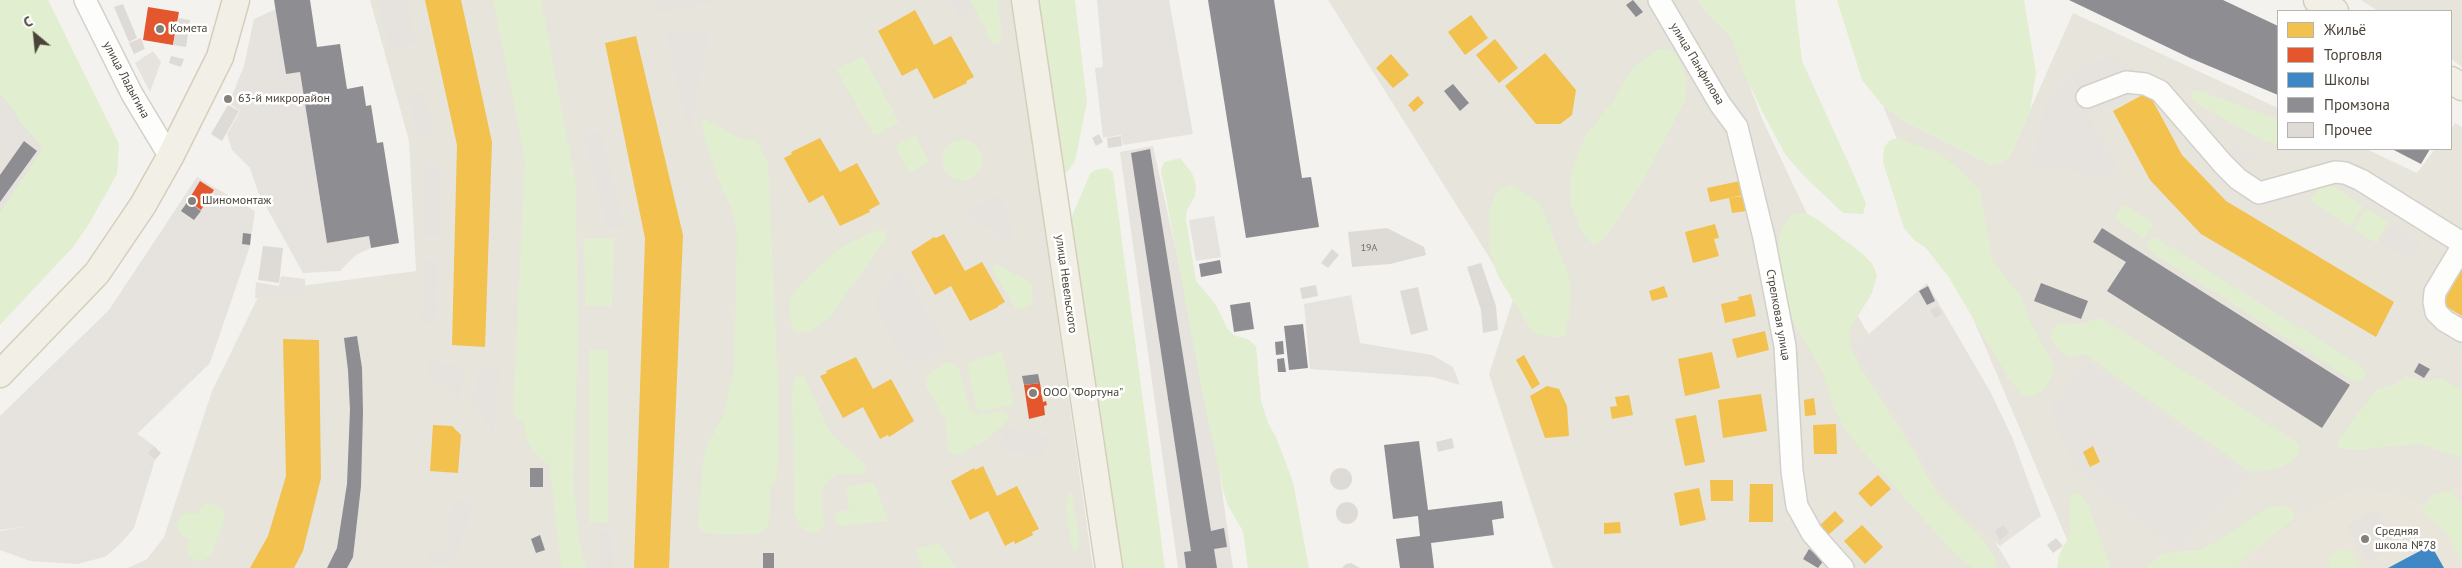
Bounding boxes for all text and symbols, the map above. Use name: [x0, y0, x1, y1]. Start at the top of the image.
north arrow: [10, 10, 60, 60]
legend: [2277, 10, 2452, 150]
text: С: [20, 12, 36, 32]
street label: улица Панфилова: [1667, 20, 1727, 108]
text: Жильё: [2324, 20, 2366, 39]
place label: Комета: [170, 22, 208, 36]
marker: Комета: [154, 23, 166, 35]
street label: улица Ладыгина: [100, 39, 152, 121]
text: Торговля: [2324, 45, 2382, 64]
text: Школы: [2324, 70, 2370, 89]
place label: 63-й микрорайон: [238, 92, 330, 106]
marker: 63-й микрорайон: [222, 93, 234, 105]
text: Промзона: [2324, 95, 2390, 114]
text: Прочее: [2324, 120, 2372, 139]
place label: Шиномонтаж: [202, 194, 271, 208]
marker: Шиномонтаж: [186, 195, 198, 207]
street label: улица Невельского: [1052, 234, 1080, 334]
house number: 19А: [1361, 242, 1377, 254]
street label: Стрелковая улица: [1763, 268, 1793, 362]
place label: ООО "Фортуна": [1043, 386, 1123, 400]
marker: ООО "Фортуна": [1027, 387, 1039, 399]
place label: Средняя школа №78: [2375, 525, 2436, 553]
marker: Средняя школа №78: [2359, 533, 2371, 545]

